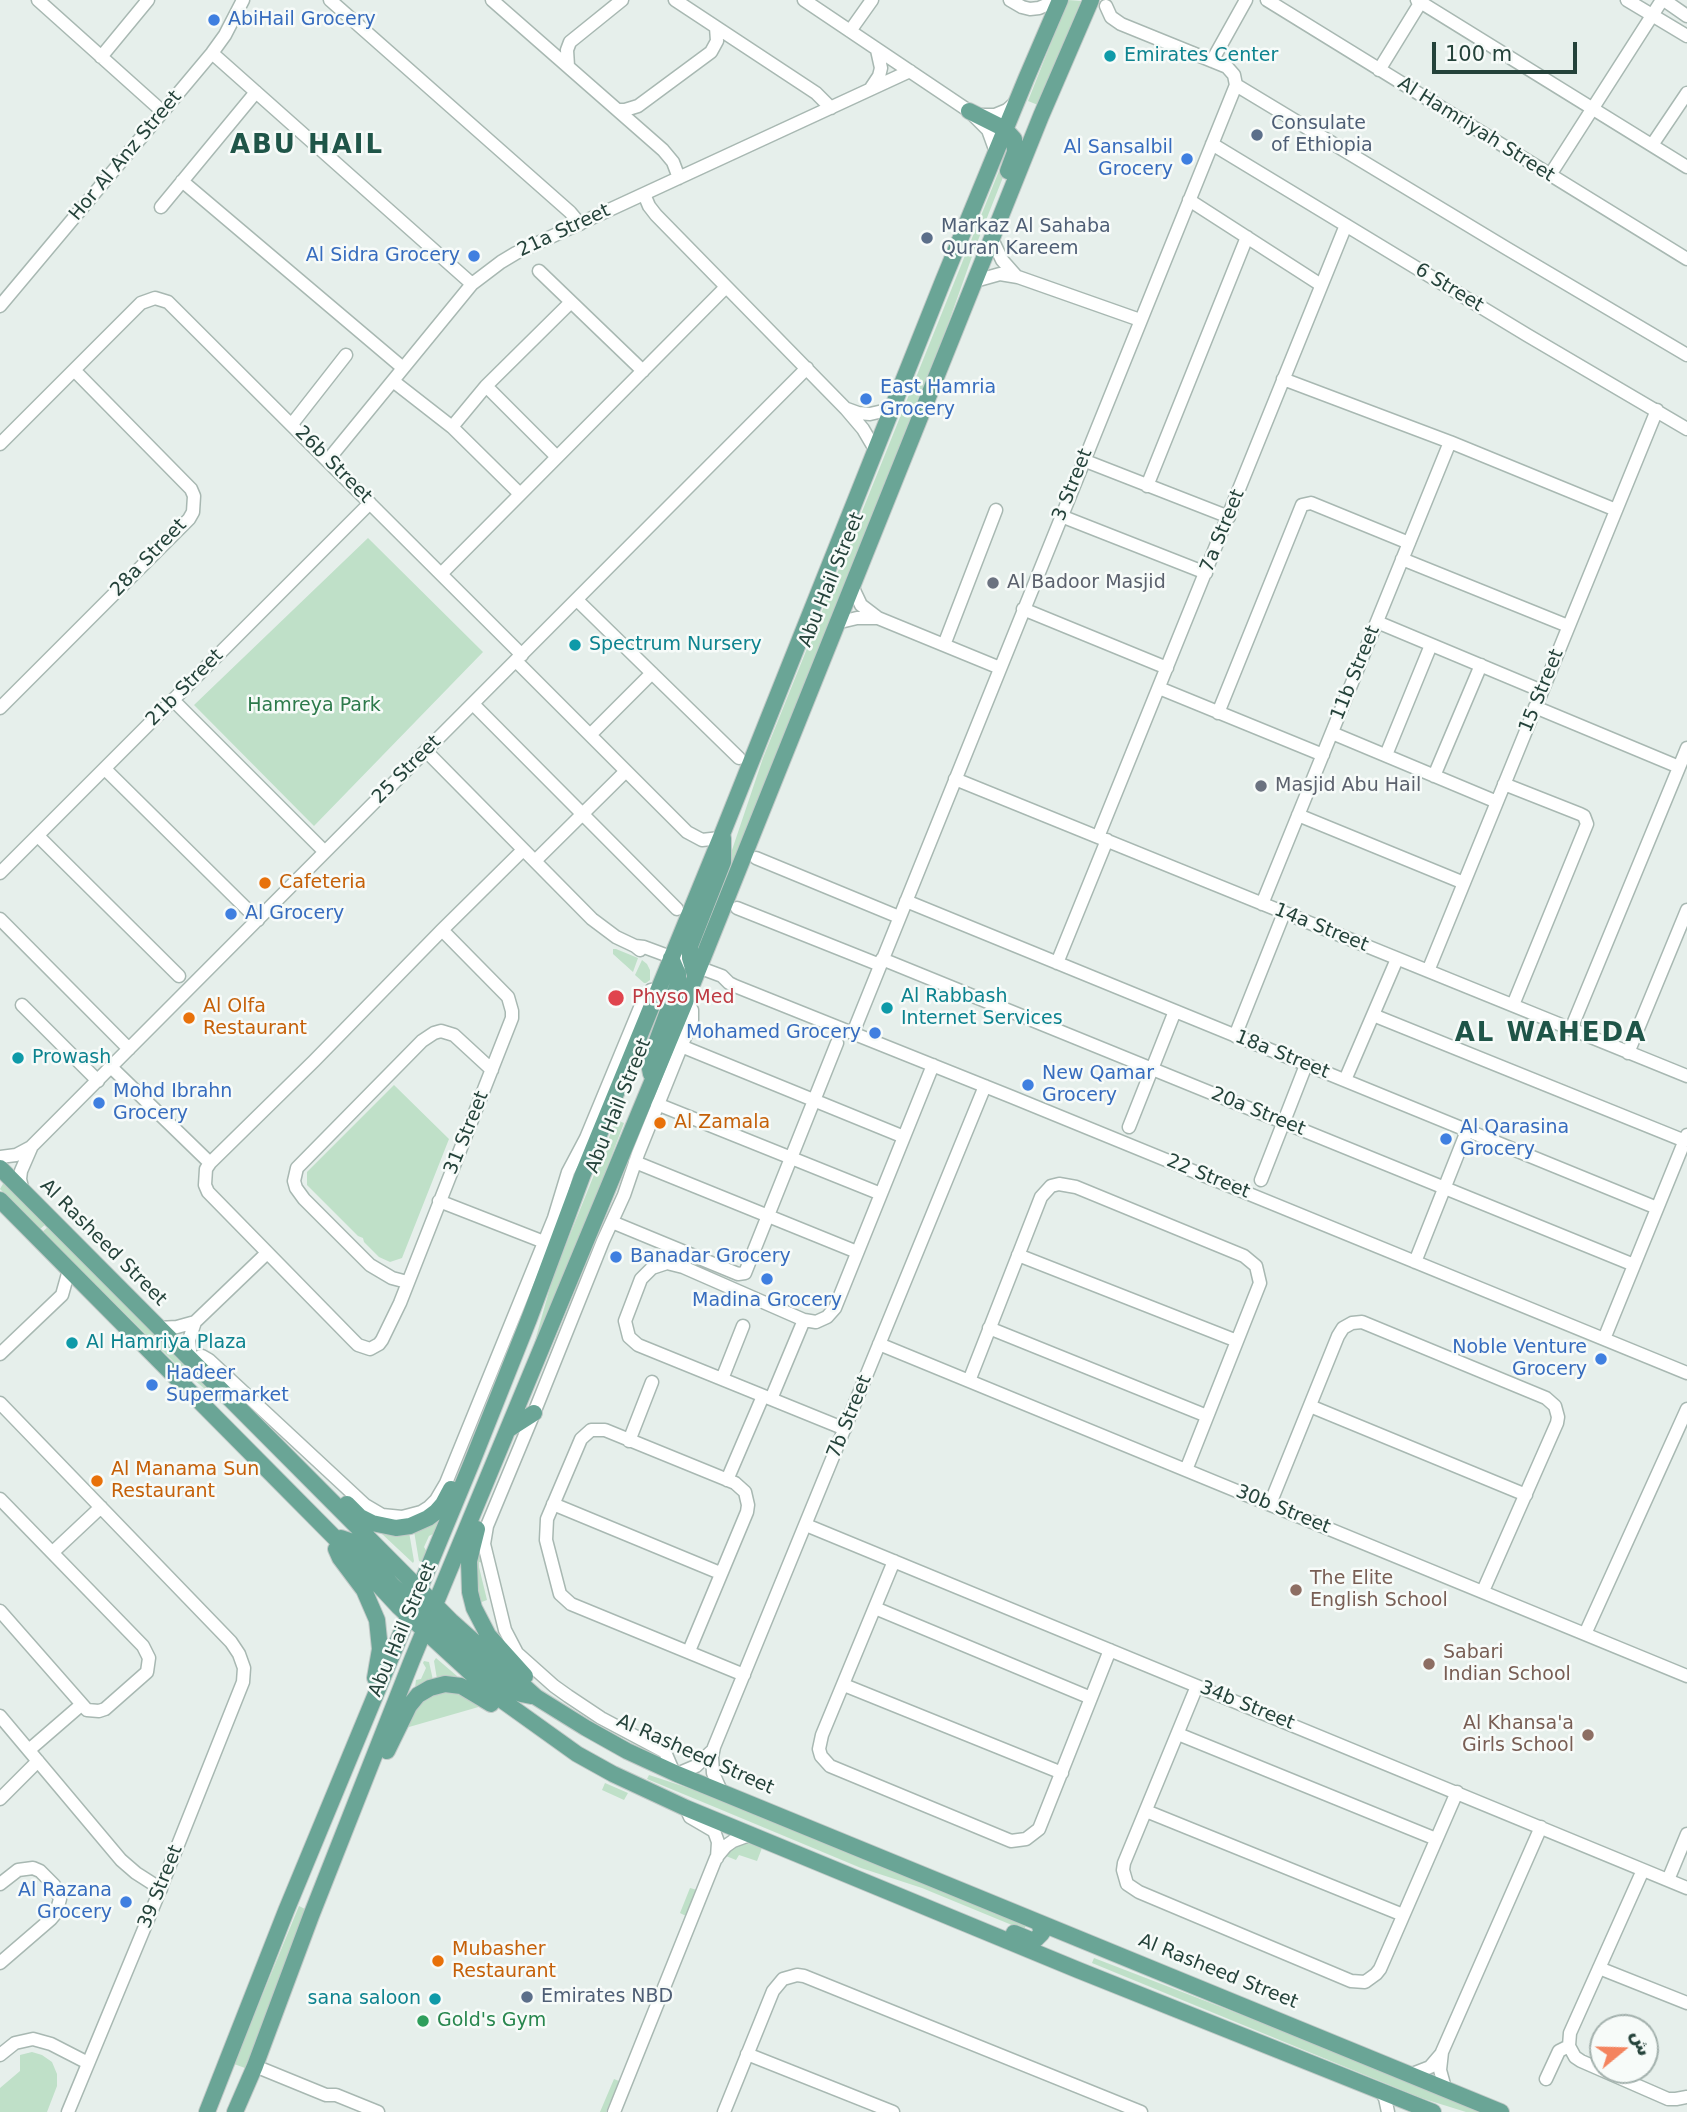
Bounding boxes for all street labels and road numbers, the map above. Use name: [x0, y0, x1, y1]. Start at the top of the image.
street label: Al Hamriyah Street: [1393, 72, 1559, 188]
street label: Hor Al Anz Street: [65, 86, 187, 226]
street label: 21a Street: [514, 200, 614, 262]
street label: 6 Street: [1411, 259, 1487, 317]
street label: 26b Street: [290, 422, 376, 508]
street label: 3 Street: [1048, 446, 1098, 524]
street label: 7a Street: [1196, 486, 1250, 576]
street label: Abu Hail Street: [795, 509, 869, 651]
street label: 28a Street: [106, 514, 192, 602]
street label: 11b Street: [1327, 622, 1385, 724]
street label: 21b Street: [142, 645, 228, 731]
street label: 15 Street: [1515, 646, 1569, 736]
street label: 25 Street: [368, 731, 446, 809]
street label: 14a Street: [1271, 899, 1371, 957]
street label: 18a Street: [1232, 1026, 1332, 1084]
street label: Abu Hail Street: [582, 1035, 656, 1177]
street label: 20a Street: [1208, 1083, 1308, 1141]
street label: 31 Street: [440, 1088, 494, 1178]
street label: 22 Street: [1163, 1150, 1253, 1204]
street label: Al Rasheed Street: [35, 1175, 171, 1311]
street label: 7b Street: [823, 1372, 877, 1462]
street label: 30b Street: [1232, 1481, 1334, 1539]
street label: Abu Hail Street: [364, 1560, 442, 1700]
street label: 34b Street: [1196, 1677, 1298, 1735]
street label: Al Rasheed Street: [613, 1710, 777, 1800]
street label: 39 Street: [134, 1842, 188, 1932]
street label: Al Rasheed Street: [1135, 1930, 1301, 2014]

